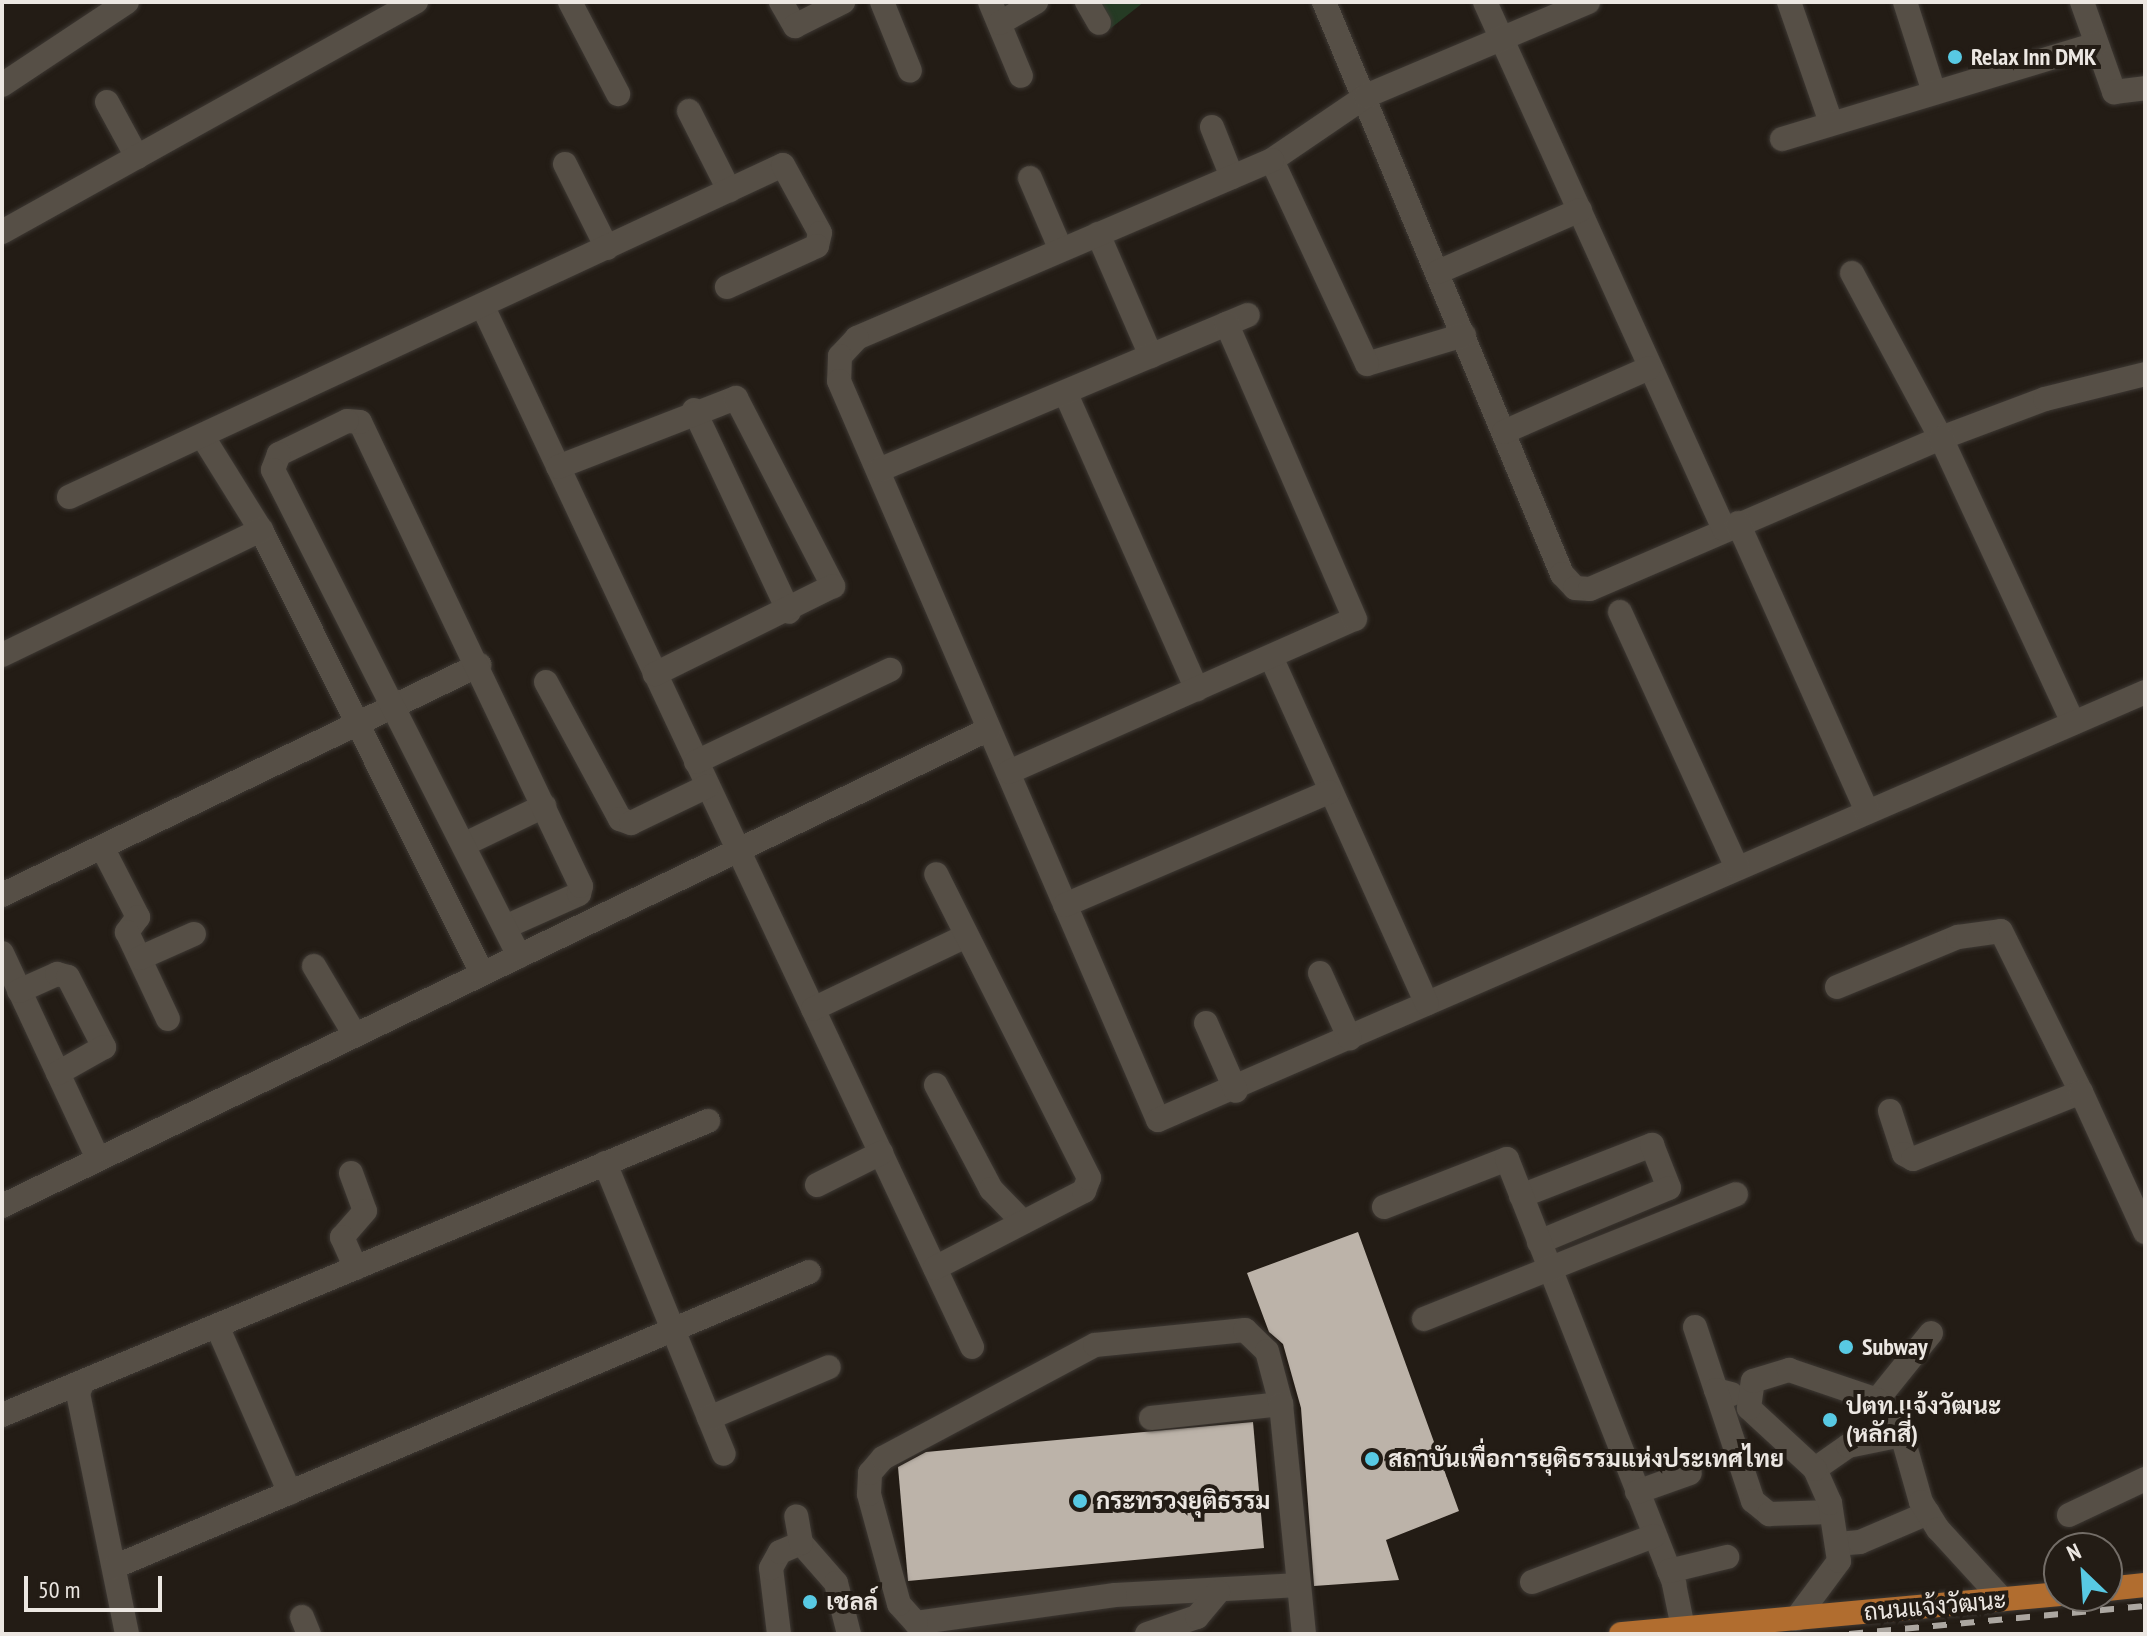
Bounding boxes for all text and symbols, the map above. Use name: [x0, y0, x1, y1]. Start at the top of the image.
place label: Relax Inn DMK: [1971, 43, 2097, 71]
marker: Relax Inn DMK: [1946, 48, 1964, 66]
place label: Subway: [1862, 1333, 1928, 1361]
marker: Subway: [1837, 1338, 1855, 1356]
place label: ปตท.แจ้งวัฒนะ (หลักสี่): [1846, 1392, 2001, 1448]
marker: ปตท.แจ้งวัฒนะ (หลักสี่): [1821, 1411, 1839, 1429]
place label: สถาบันเพื่อการยุติธรรมแห่งประเทศไทย: [1388, 1445, 1784, 1473]
marker: สถาบันเพื่อการยุติธรรมแห่งประเทศไทย: [1363, 1450, 1381, 1468]
place label: กระทรวงยุติธรรม: [1096, 1487, 1270, 1515]
marker: กระทรวงยุติธรรม: [1071, 1492, 1089, 1510]
north arrow: [2043, 1532, 2123, 1612]
text: N: [2062, 1537, 2085, 1567]
scale bar: [28, 1560, 166, 1610]
text: 50 m: [38, 1574, 80, 1605]
street label: ถนนแจ้งวัฒนะ: [1863, 1585, 2007, 1627]
place label: เชลล์: [826, 1588, 878, 1616]
marker: เชลล์: [801, 1593, 819, 1611]

